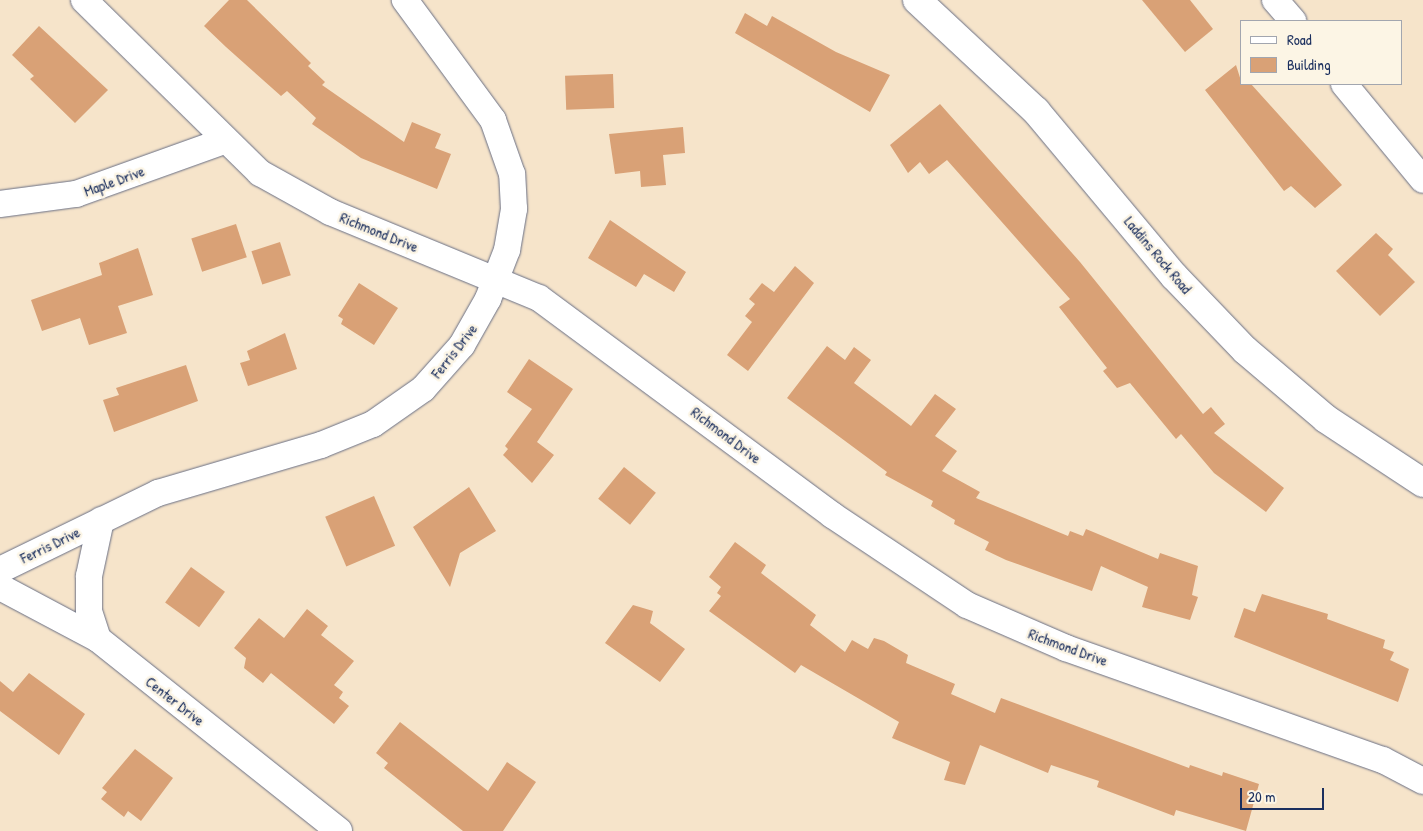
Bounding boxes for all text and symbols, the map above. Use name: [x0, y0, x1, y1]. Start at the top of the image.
legend: [1240, 20, 1403, 85]
text: Road: [1287, 29, 1312, 50]
text: Building: [1287, 54, 1331, 75]
street label: Maple Drive: [81, 162, 147, 200]
street label: Richmond Drive: [337, 208, 421, 256]
street label: Laddins Rock Road: [1120, 213, 1196, 297]
street label: Ferris Drive: [427, 320, 481, 382]
street label: Richmond Drive: [688, 403, 764, 467]
street label: Ferris Drive: [17, 523, 83, 567]
street label: Richmond Drive: [1026, 624, 1110, 670]
street label: Center Drive: [142, 672, 208, 730]
scale bar: [1243, 778, 1327, 810]
text: 20 m: [1248, 786, 1275, 807]

